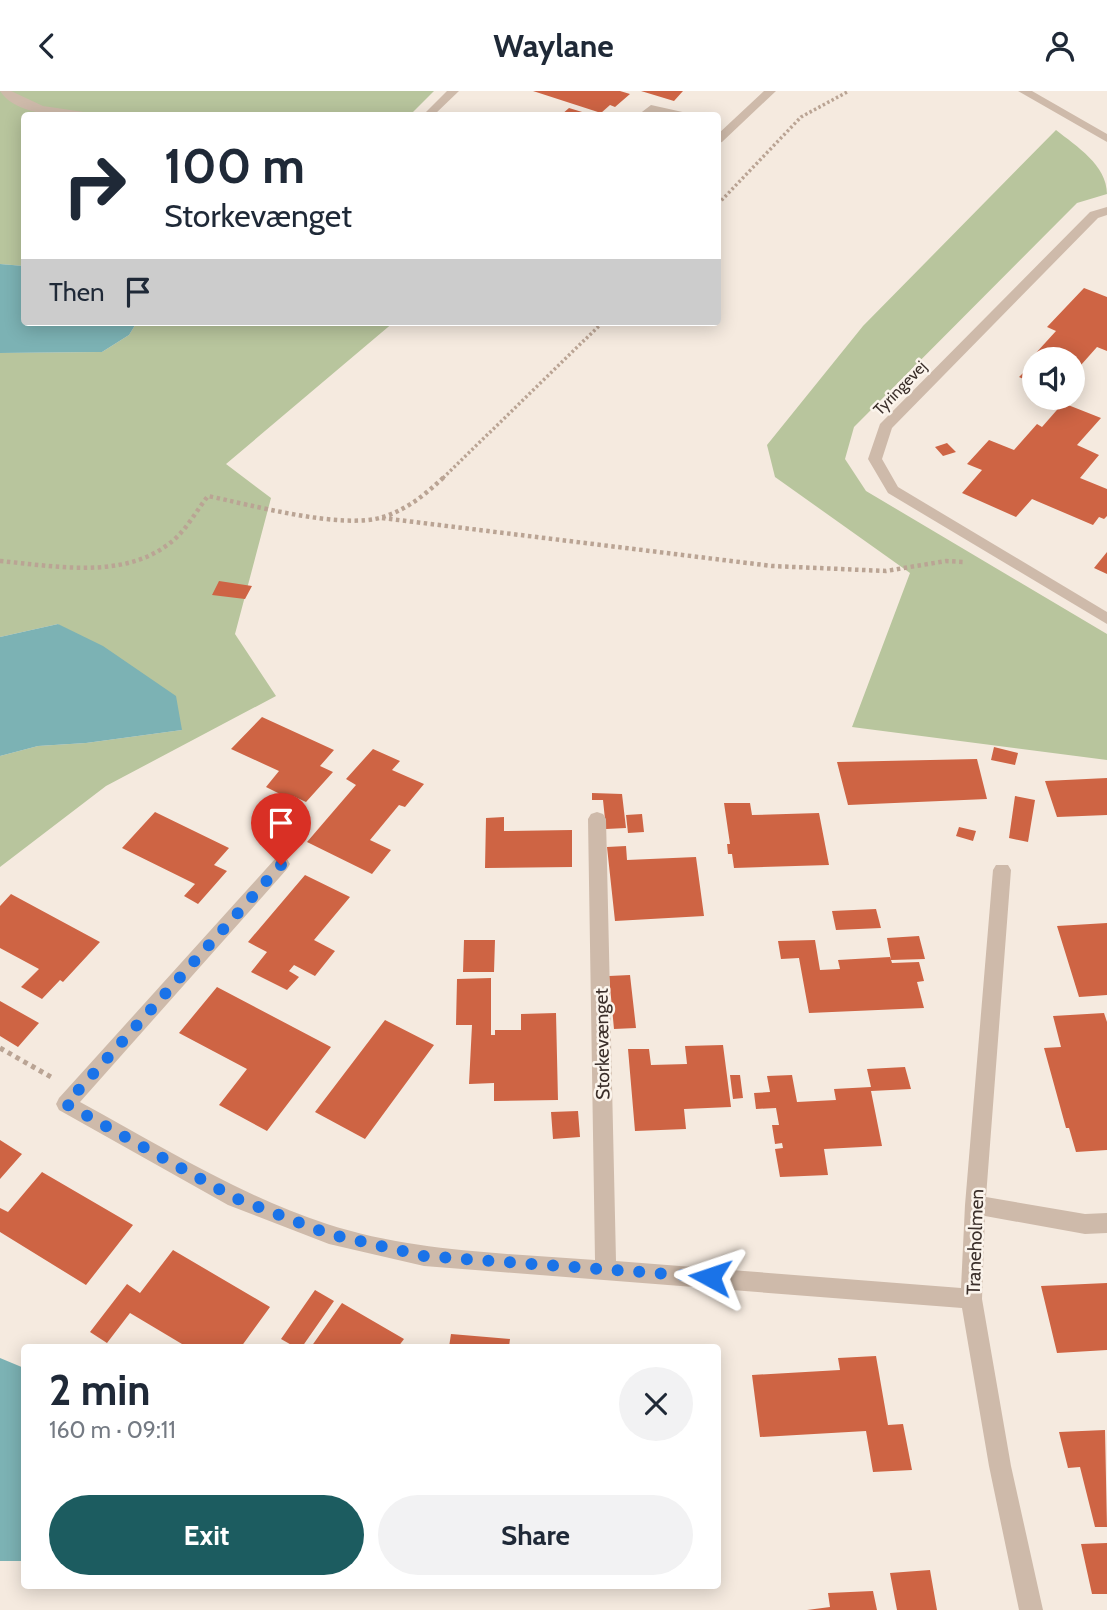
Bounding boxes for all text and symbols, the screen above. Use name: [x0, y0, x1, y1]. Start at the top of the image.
text: Waylane: [493, 26, 614, 65]
icon: back: [28, 27, 66, 65]
icon: person: [1041, 27, 1079, 65]
text: 100 m: [164, 136, 305, 195]
icon: right: [49, 140, 140, 231]
text: Storkevænget: [164, 196, 352, 235]
icon: arrive: [119, 273, 157, 311]
text: Then: [49, 276, 105, 308]
map controls: [1022, 347, 1085, 410]
button: sound: [1022, 347, 1085, 410]
street label: Tyringevej: [870, 357, 930, 419]
pin: [251, 793, 311, 865]
icon: arrive: [262, 804, 300, 842]
street label: Storkevænget: [590, 987, 614, 1100]
street label: Traneholmen: [962, 1189, 988, 1295]
position arrow: [673, 1240, 747, 1314]
text: 2 min: [49, 1364, 150, 1416]
button: close: [619, 1367, 693, 1441]
text: 160 m · 09:11: [49, 1416, 176, 1444]
button: Exit: [49, 1495, 364, 1575]
button: Share: [378, 1495, 693, 1575]

